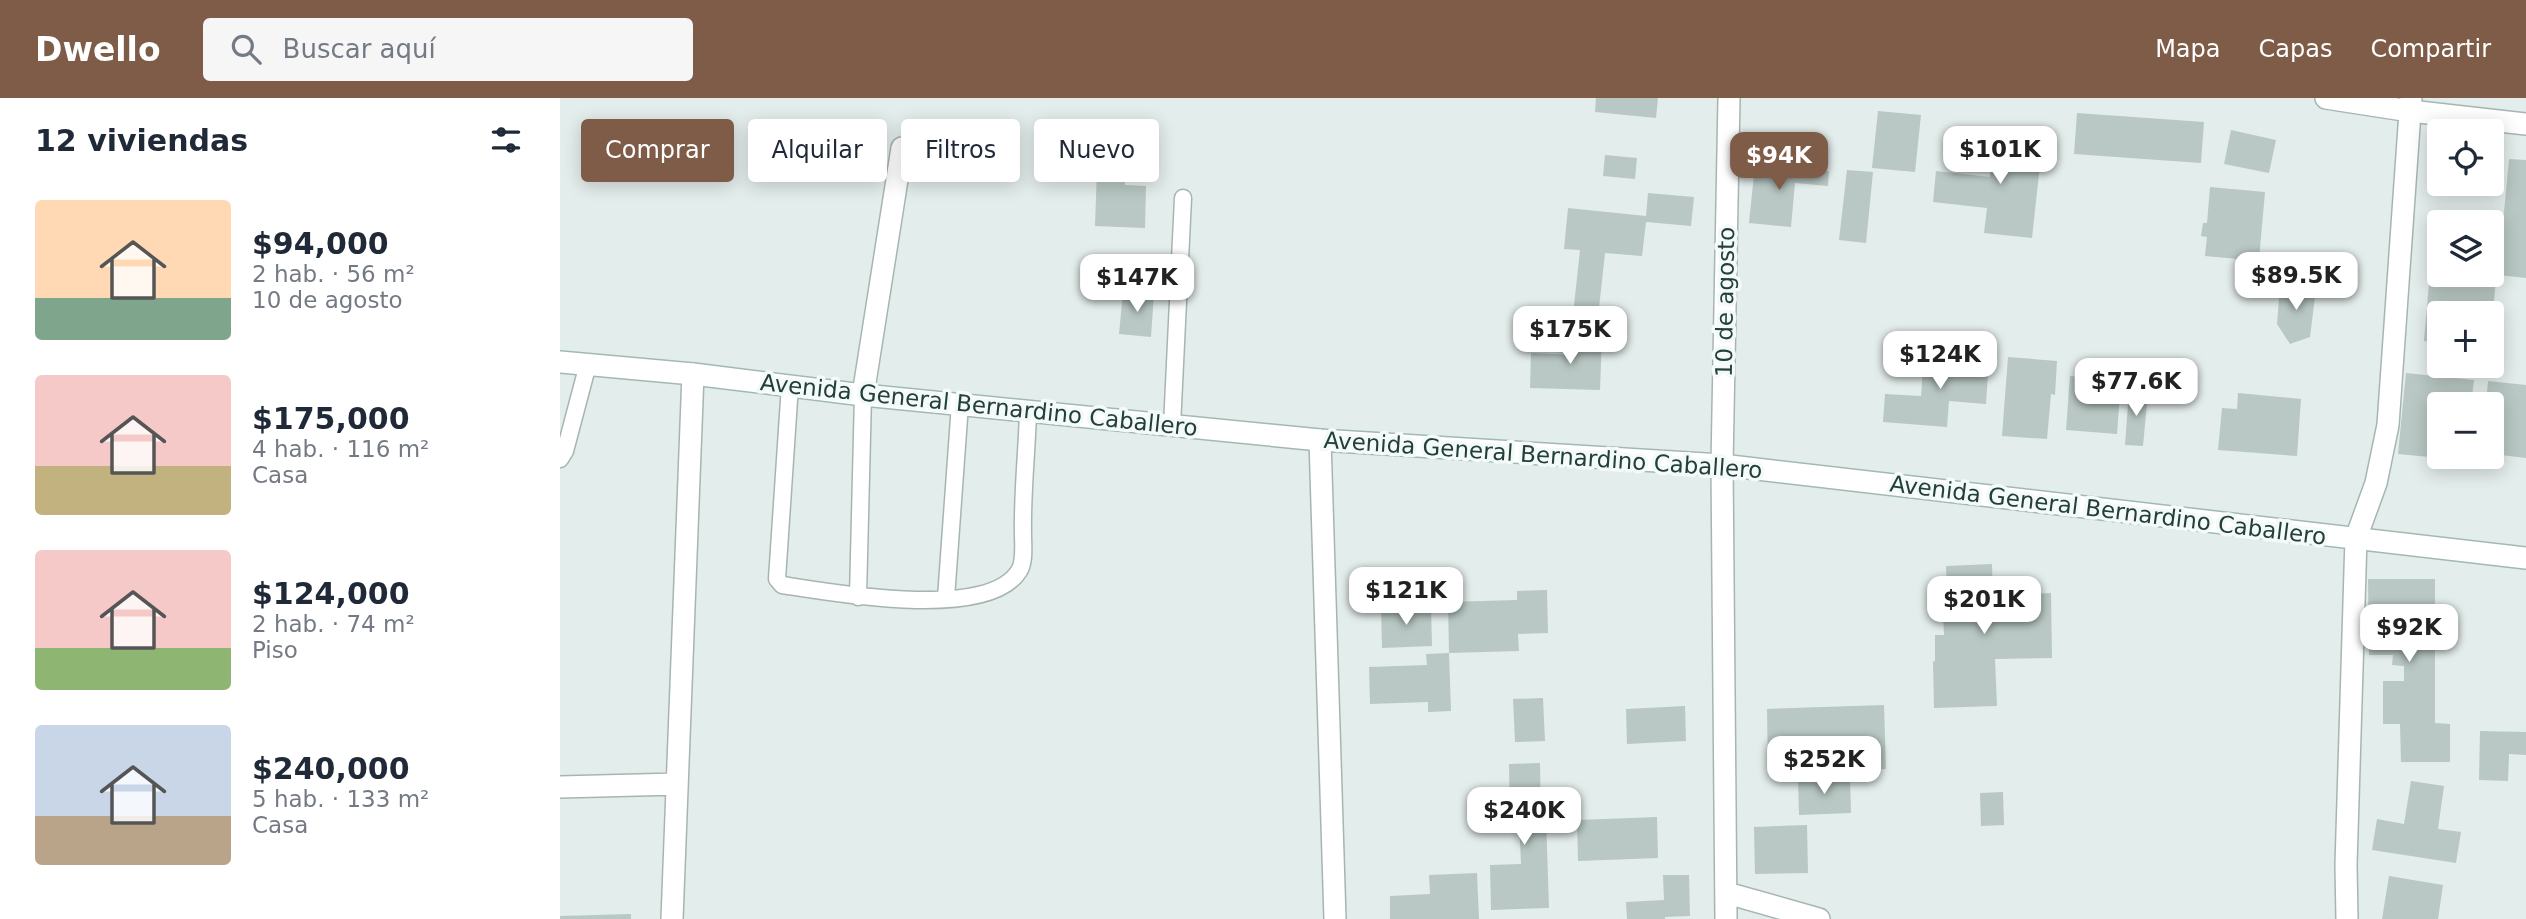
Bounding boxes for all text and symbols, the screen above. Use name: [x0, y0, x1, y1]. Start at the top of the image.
search box: [203, 18, 693, 81]
text: Dwello: [35, 30, 161, 69]
icon: search: [227, 30, 265, 68]
text: Buscar aquí: [283, 34, 436, 64]
text: Mapa: [2155, 35, 2221, 63]
text: Capas: [2259, 35, 2332, 63]
text: Compartir: [2370, 35, 2491, 63]
chip: Comprar: [581, 119, 734, 182]
chip: Alquilar: [748, 119, 887, 182]
chip: Filtros: [901, 119, 1020, 182]
chip: Nuevo: [1034, 119, 1159, 182]
map controls: [2427, 119, 2504, 469]
button: locate: [2427, 119, 2504, 196]
icon: filters: [487, 121, 525, 159]
text: 12 viviendas: [35, 123, 248, 158]
pin: $101K: [1951, 126, 2049, 186]
pin: $94K: [1738, 132, 1820, 192]
text: $101K: [1959, 136, 2041, 162]
text: $94K: [1746, 142, 1812, 168]
button: layers: [2427, 210, 2504, 287]
text: $94,000: [252, 226, 389, 261]
street label: 10 de agosto: [1711, 227, 1739, 377]
icon: home: [91, 228, 175, 312]
pin: $89.5K: [2239, 252, 2353, 312]
pin: $147K: [1088, 254, 1186, 314]
text: 2 hab. · 56 m²: [252, 261, 415, 287]
text: $89.5K: [2251, 262, 2341, 288]
text: $147K: [1096, 264, 1178, 290]
text: 10 de agosto: [252, 287, 402, 313]
button: +: [2427, 301, 2504, 378]
pin: $175K: [1521, 306, 1619, 366]
text: $175K: [1529, 316, 1611, 342]
pin: $124K: [1891, 331, 1989, 391]
text: $124K: [1899, 341, 1981, 367]
pin: $77.6K: [2079, 358, 2193, 418]
text: $77.6K: [2091, 368, 2181, 394]
street label: Avenida General Bernardino Caballero: [759, 369, 1199, 441]
button: −: [2427, 392, 2504, 469]
text: $175,000: [252, 401, 410, 436]
icon: home: [91, 403, 175, 487]
street label: Avenida General Bernardino Caballero: [1323, 427, 1763, 483]
text: 4 hab. · 116 m²: [252, 436, 429, 462]
text: Casa: [252, 462, 308, 488]
street label: Avenida General Bernardino Caballero: [1888, 470, 2328, 550]
pin: $121K: [1357, 568, 1455, 627]
text: $124,000: [252, 576, 410, 611]
pin: $201K: [1935, 576, 2033, 636]
text: $121K: [1365, 577, 1447, 603]
icon: home: [91, 578, 175, 662]
text: $201K: [1943, 586, 2025, 612]
pin: $92K: [2368, 604, 2450, 664]
text: 2 hab. · 74 m²: [252, 611, 415, 637]
text: $92K: [2376, 614, 2442, 640]
text: Piso: [252, 637, 298, 663]
pin: $252K: [1775, 736, 1873, 796]
text: $252K: [1783, 746, 1865, 772]
text: $240,000: [252, 751, 410, 786]
icon: home: [91, 753, 175, 837]
text: 5 hab. · 133 m²: [252, 786, 429, 812]
pin: $240K: [1475, 788, 1573, 847]
text: $240K: [1483, 797, 1565, 823]
text: Casa: [252, 812, 308, 838]

